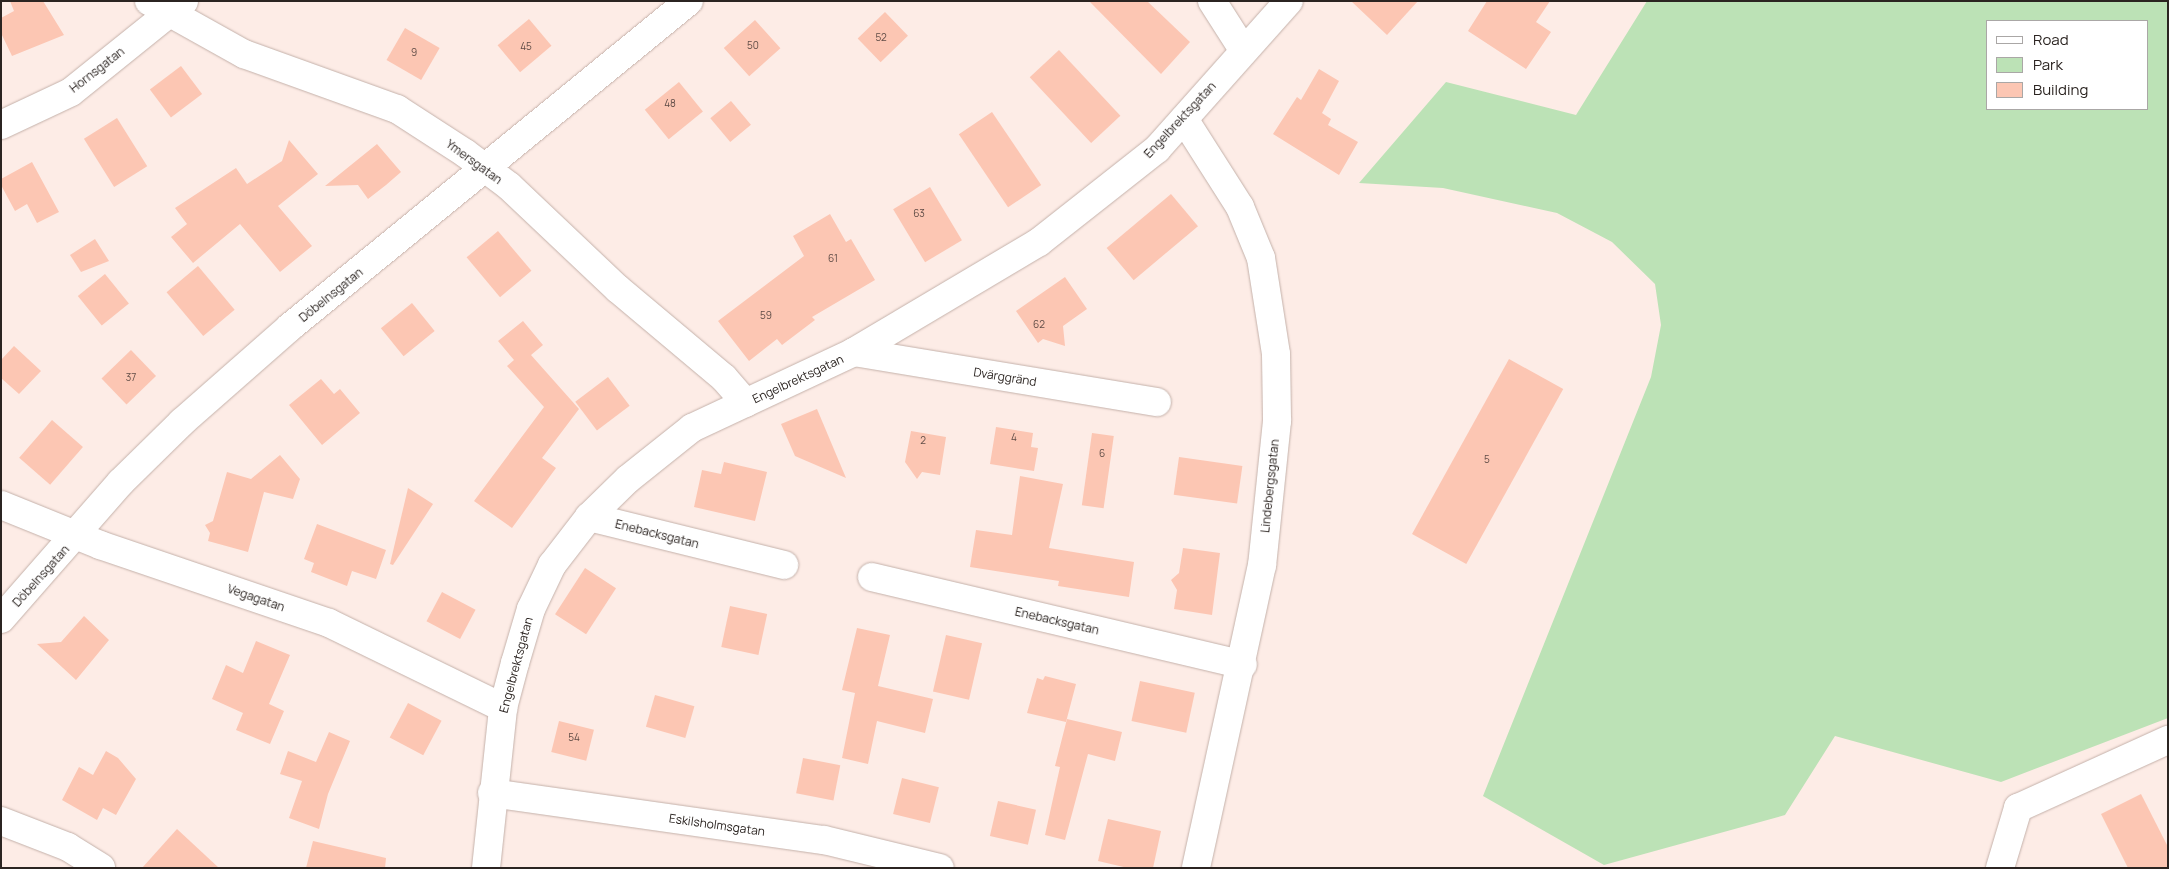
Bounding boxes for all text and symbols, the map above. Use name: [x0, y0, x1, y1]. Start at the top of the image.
legend: [1986, 20, 2149, 110]
text: Road: [2033, 29, 2069, 50]
house number: 52: [875, 32, 887, 44]
house number: 50: [747, 40, 759, 52]
house number: 45: [520, 41, 532, 53]
street label: Hornsgatan: [67, 44, 127, 96]
house number: 9: [411, 47, 417, 59]
text: Park: [2033, 54, 2063, 75]
street label: Engelbrektsgatan: [1141, 79, 1219, 161]
text: Building: [2033, 79, 2088, 100]
house number: 48: [664, 98, 676, 110]
street label: Ymersgatan: [443, 137, 505, 187]
house number: 63: [913, 208, 925, 220]
house number: 61: [828, 253, 838, 265]
street label: Döbelnsgatan: [296, 265, 366, 325]
house number: 59: [760, 310, 772, 322]
house number: 62: [1033, 319, 1045, 331]
street label: Engelbrektsgatan: [750, 352, 846, 406]
street label: Dvärggränd: [972, 365, 1038, 389]
house number: 37: [126, 372, 136, 384]
house number: 4: [1011, 432, 1017, 444]
house number: 2: [920, 435, 926, 447]
street label: Lindebergsgatan: [1258, 438, 1282, 534]
house number: 6: [1099, 448, 1105, 460]
house number: 5: [1484, 454, 1490, 466]
street label: Enebacksgatan: [614, 517, 700, 551]
street label: Döbelnsgatan: [10, 542, 72, 610]
street label: Vegagatan: [225, 581, 287, 615]
street label: Enebacksgatan: [1014, 604, 1100, 638]
street label: Engelbrektsgatan: [496, 615, 536, 715]
house number: 54: [568, 732, 580, 744]
street label: Eskilsholmsgatan: [668, 811, 766, 839]

